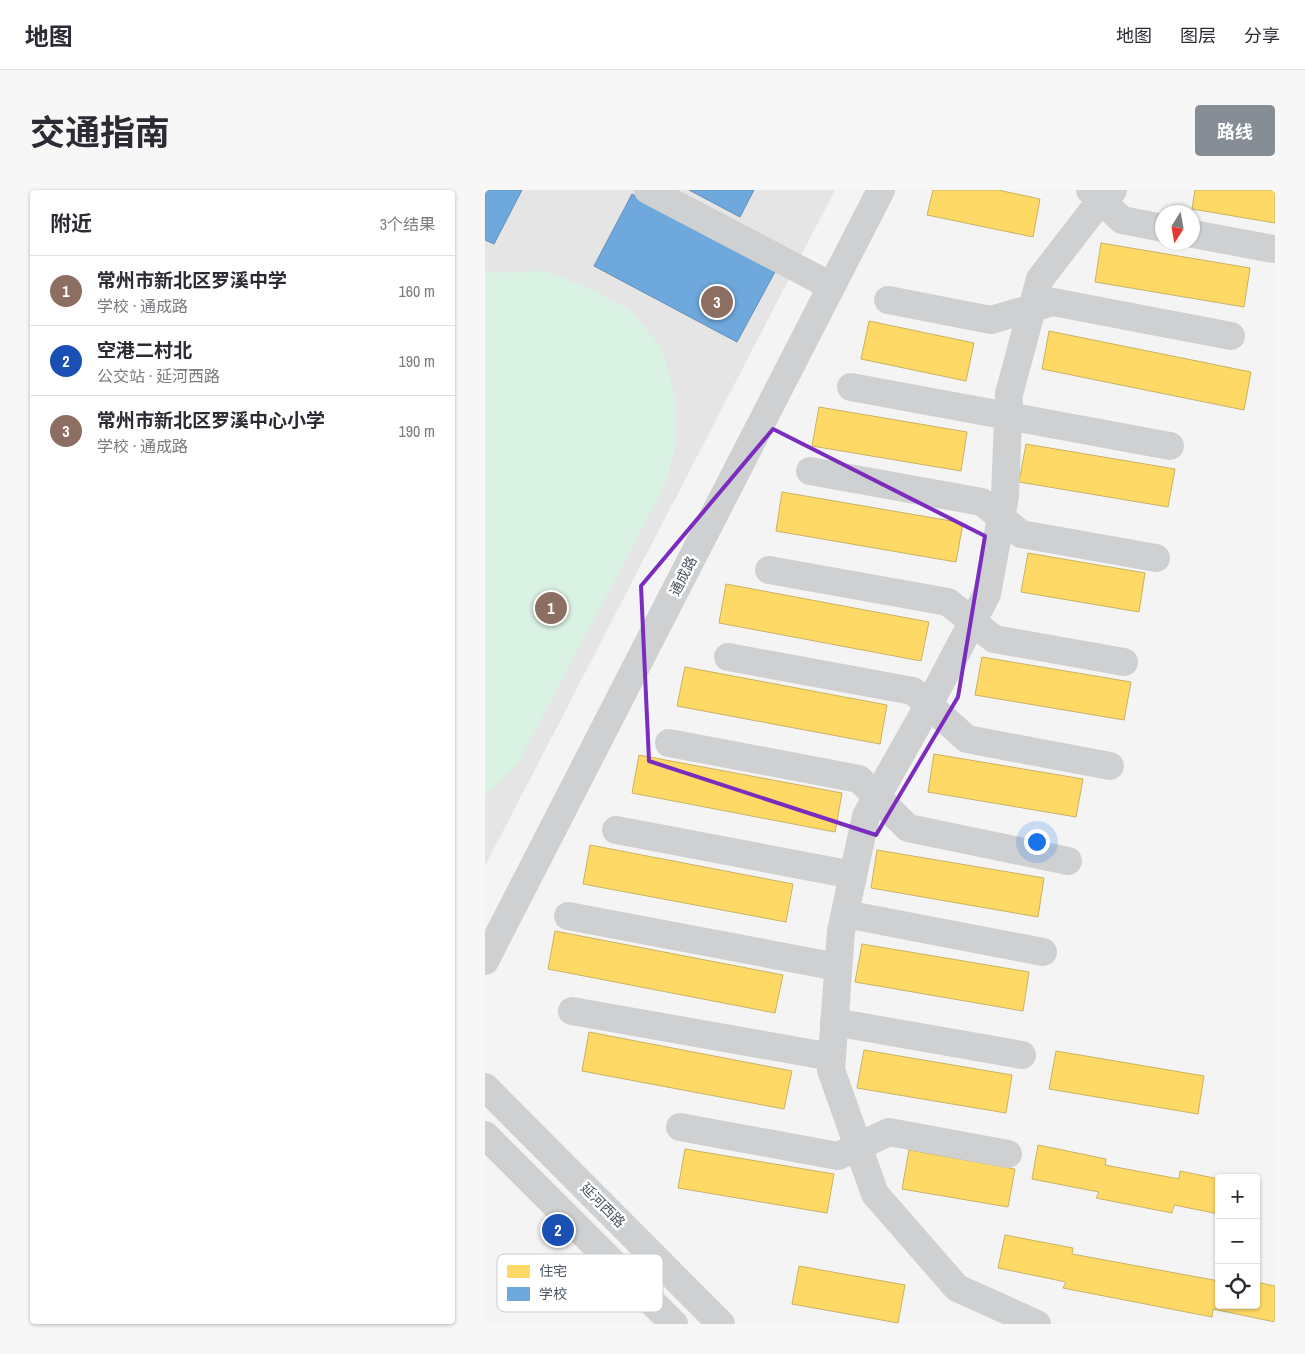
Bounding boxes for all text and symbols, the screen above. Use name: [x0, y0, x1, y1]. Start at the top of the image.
text: 地图: [25, 20, 73, 52]
text: 地图: [1116, 23, 1152, 48]
text: 图层: [1180, 23, 1216, 48]
text: 分享: [1244, 23, 1280, 48]
button: 路线: [1195, 105, 1275, 156]
text: 交通指南: [30, 109, 170, 156]
north arrow: [1155, 205, 1200, 250]
text: 附近: [50, 209, 92, 238]
text: 3个结果: [380, 213, 435, 235]
text: 常州市新北区罗溪中学: [97, 267, 287, 293]
text: 1: [62, 280, 70, 302]
text: 160 m: [399, 280, 435, 302]
pin: 3: [701, 283, 733, 321]
text: 学校 · 通成路: [97, 295, 188, 317]
text: 空港二村北: [97, 337, 192, 363]
text: 2: [62, 350, 70, 372]
text: 190 m: [399, 350, 435, 372]
text: 公交站 · 延河西路: [97, 365, 220, 387]
text: 常州市新北区罗溪中心小学: [97, 407, 325, 433]
text: 3: [62, 420, 70, 442]
text: 190 m: [399, 420, 435, 442]
text: 学校 · 通成路: [97, 435, 188, 457]
street label: 通成路: [665, 553, 701, 599]
pin: 1: [535, 589, 567, 627]
your location: [1024, 829, 1050, 855]
map controls: [1215, 1174, 1260, 1309]
button: +: [1215, 1174, 1260, 1219]
street label: 延河西路: [577, 1179, 629, 1231]
pin: 2: [542, 1211, 574, 1249]
button: −: [1215, 1219, 1260, 1264]
legend: [497, 1254, 663, 1312]
text: 住宅: [539, 1262, 567, 1280]
button: locate: [1215, 1264, 1260, 1309]
text: 学校: [539, 1285, 567, 1303]

